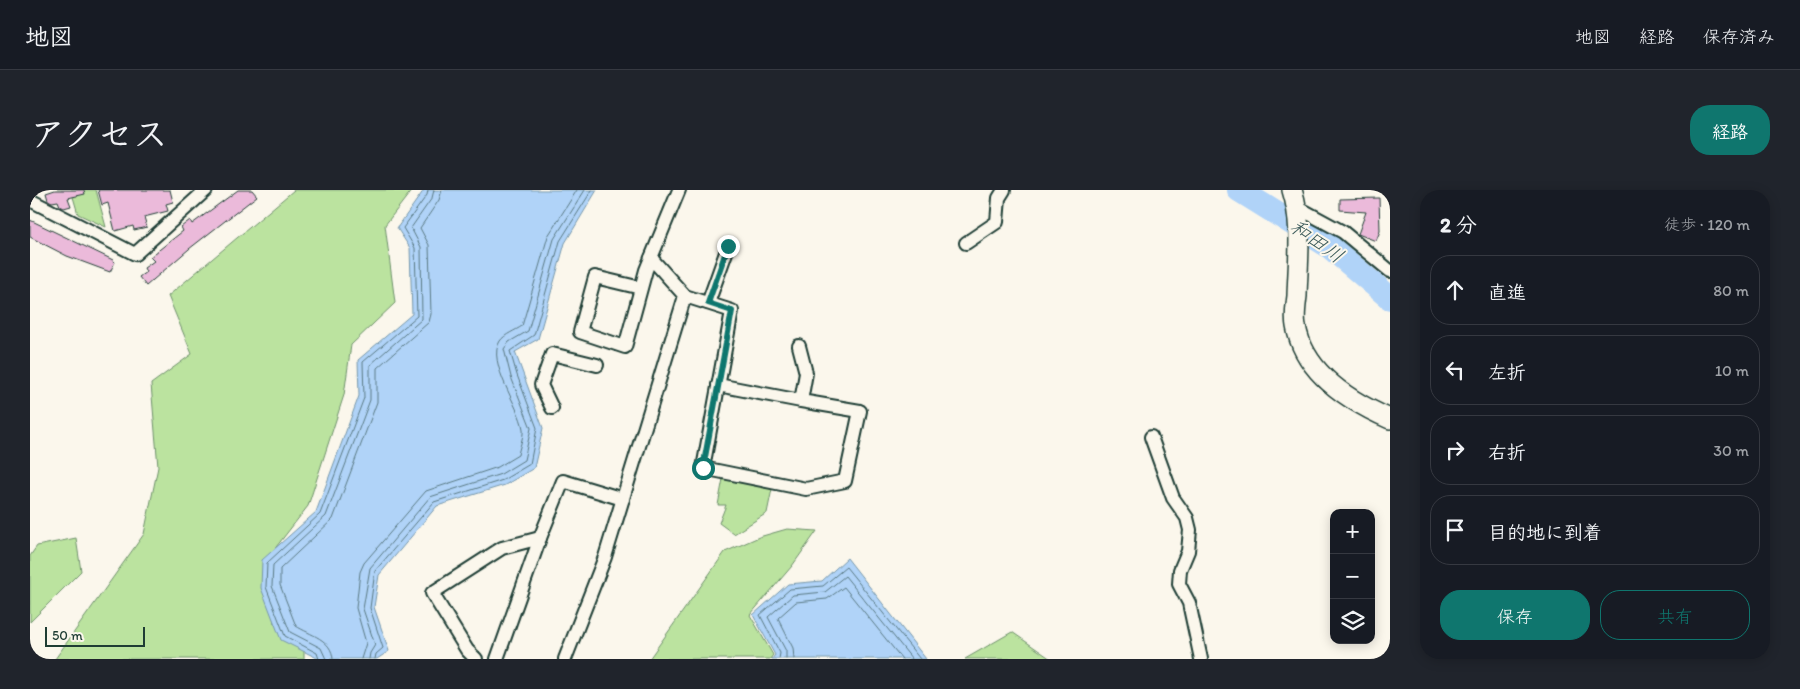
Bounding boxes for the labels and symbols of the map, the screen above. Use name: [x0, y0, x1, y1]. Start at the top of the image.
water label: 和田川: [1286, 214, 1348, 268]
route end: [717, 235, 740, 258]
route start: [692, 457, 715, 480]
scale bar: [45, 624, 145, 647]

